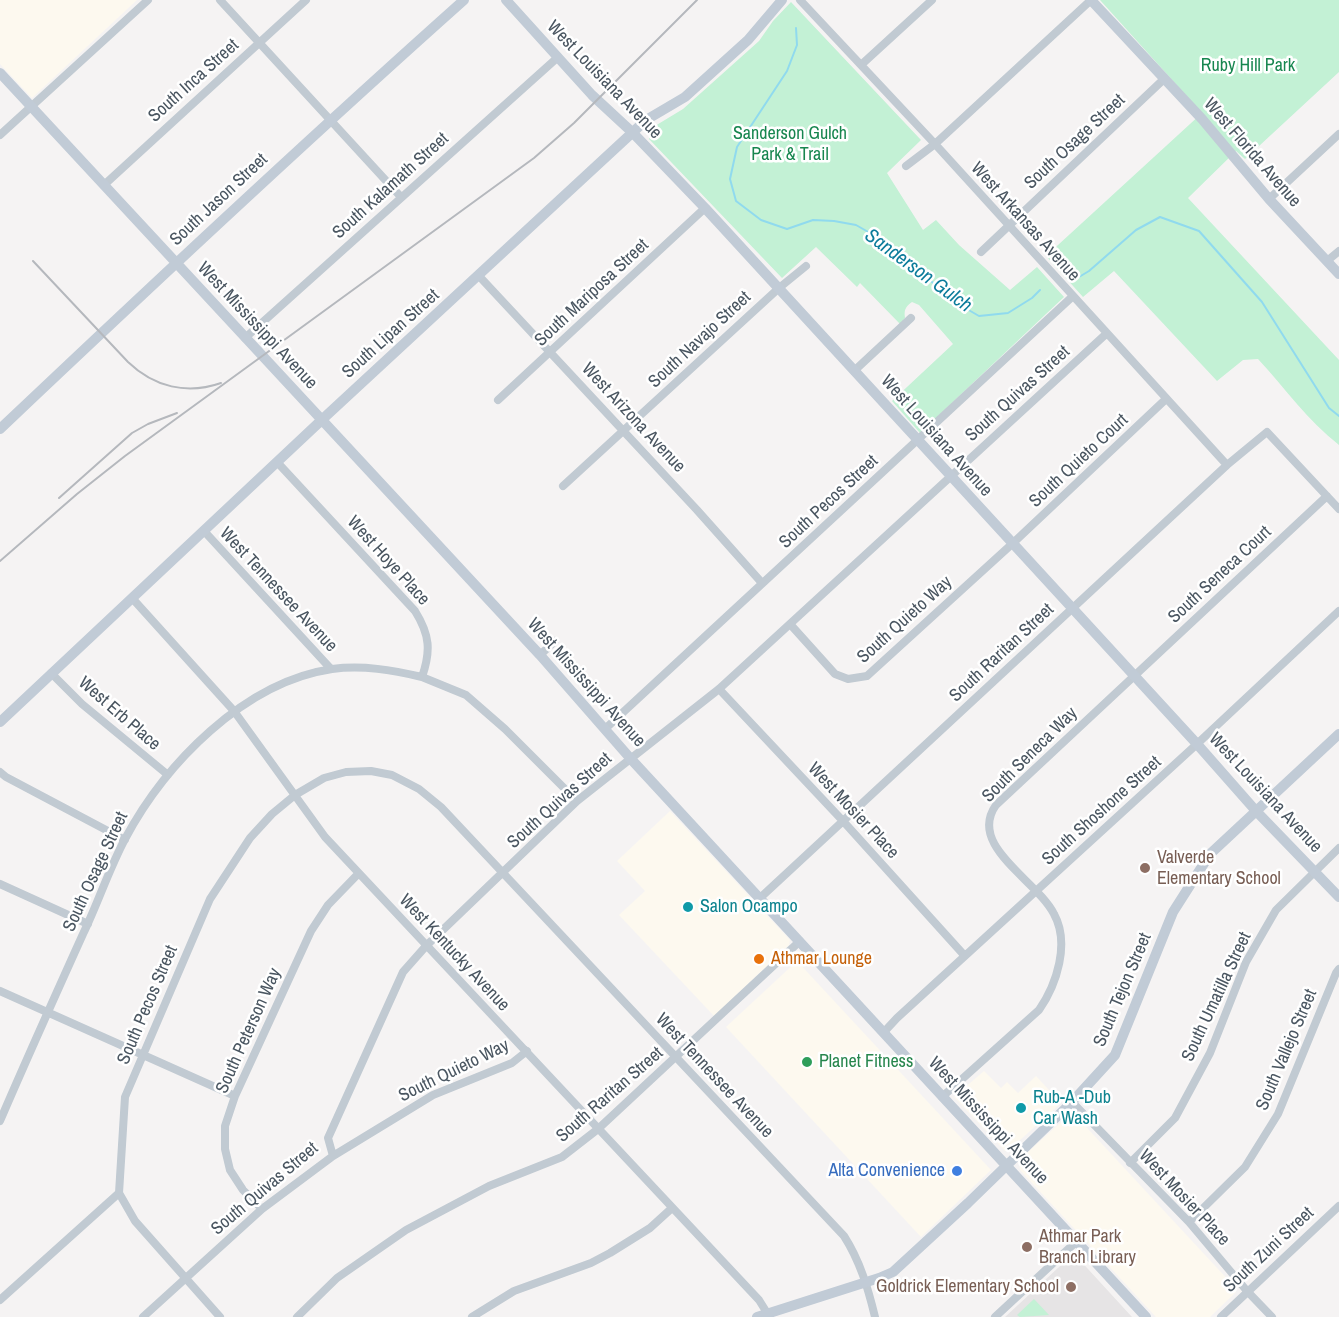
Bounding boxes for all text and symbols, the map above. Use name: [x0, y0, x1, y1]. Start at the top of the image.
street label: West Louisiana Avenue: [542, 16, 666, 144]
street label: South Inca Street: [144, 35, 244, 127]
park label: Ruby Hill Park: [1201, 55, 1295, 77]
street label: South Osage Street: [1020, 90, 1130, 194]
street label: West Florida Avenue: [1199, 94, 1305, 212]
park label: Sanderson Gulch Park & Trail: [733, 123, 847, 166]
street label: South Kalamath Street: [329, 128, 453, 244]
street label: South Jason Street: [166, 149, 272, 251]
street label: West Arkansas Avenue: [966, 158, 1084, 286]
water label: Sanderson Gulch: [860, 224, 976, 318]
street label: South Mariposa Street: [531, 235, 653, 351]
street label: West Mississippi Avenue: [192, 258, 322, 394]
street label: South Lipan Street: [338, 285, 444, 383]
street label: South Navajo Street: [644, 287, 756, 393]
street label: South Quivas Street: [961, 342, 1075, 446]
street label: West Arizona Avenue: [577, 359, 689, 477]
street label: West Louisiana Avenue: [876, 371, 996, 501]
street label: South Quieto Court: [1025, 410, 1133, 512]
street label: South Pecos Street: [775, 451, 883, 553]
street label: West Hoye Place: [342, 512, 434, 610]
street label: South Seneca Court: [1164, 522, 1276, 628]
street label: West Tennessee Avenue: [215, 523, 341, 657]
street label: South Quieto Way: [853, 572, 957, 668]
street label: South Raritan Street: [945, 599, 1059, 707]
street label: West Mississippi Avenue: [522, 614, 650, 752]
street label: West Erb Place: [74, 673, 164, 755]
street label: South Seneca Way: [978, 703, 1082, 807]
street label: West Louisiana Avenue: [1204, 729, 1326, 857]
street label: South Quivas Street: [503, 749, 617, 853]
street label: South Shoshone Street: [1038, 752, 1166, 870]
street label: West Mosier Place: [803, 758, 903, 864]
street label: South Osage Street: [59, 809, 133, 935]
place label: Valverde Elementary School: [1157, 847, 1281, 890]
marker: Valverde Elementary School: [1138, 861, 1152, 875]
street label: West Kentucky Avenue: [394, 890, 514, 1016]
place label: Salon Ocampo: [700, 896, 798, 918]
marker: Salon Ocampo: [681, 900, 695, 914]
street label: South Umatilla Street: [1178, 929, 1256, 1065]
street label: South Tejon Street: [1089, 930, 1157, 1050]
street label: South Pecos Street: [113, 942, 183, 1068]
place label: Athmar Lounge: [771, 948, 872, 970]
marker: Athmar Lounge: [752, 952, 766, 966]
street label: South Peterson Way: [212, 965, 286, 1097]
street label: South Vallejo Street: [1252, 986, 1322, 1114]
street label: West Tennessee Avenue: [651, 1009, 777, 1143]
street label: South Quieto Way: [395, 1035, 513, 1107]
street label: South Raritan Street: [552, 1043, 668, 1147]
place label: Planet Fitness: [819, 1051, 913, 1073]
street label: West Mississippi Avenue: [923, 1053, 1053, 1189]
marker: Planet Fitness: [800, 1055, 814, 1069]
place label: Rub-A -Dub Car Wash: [1033, 1087, 1111, 1130]
marker: Rub-A -Dub Car Wash: [1014, 1101, 1028, 1115]
street label: South Quivas Street: [207, 1138, 323, 1240]
street label: West Mosier Place: [1134, 1145, 1234, 1251]
place label: Alta Convenience: [828, 1160, 945, 1182]
marker: Alta Convenience: [950, 1164, 964, 1178]
street label: South Zuni Street: [1219, 1203, 1319, 1297]
place label: Athmar Park Branch Library: [1039, 1226, 1136, 1268]
marker: Athmar Park Branch Library: [1020, 1240, 1034, 1254]
place label: Goldrick Elementary School: [876, 1276, 1059, 1298]
marker: Goldrick Elementary School: [1064, 1280, 1078, 1294]

